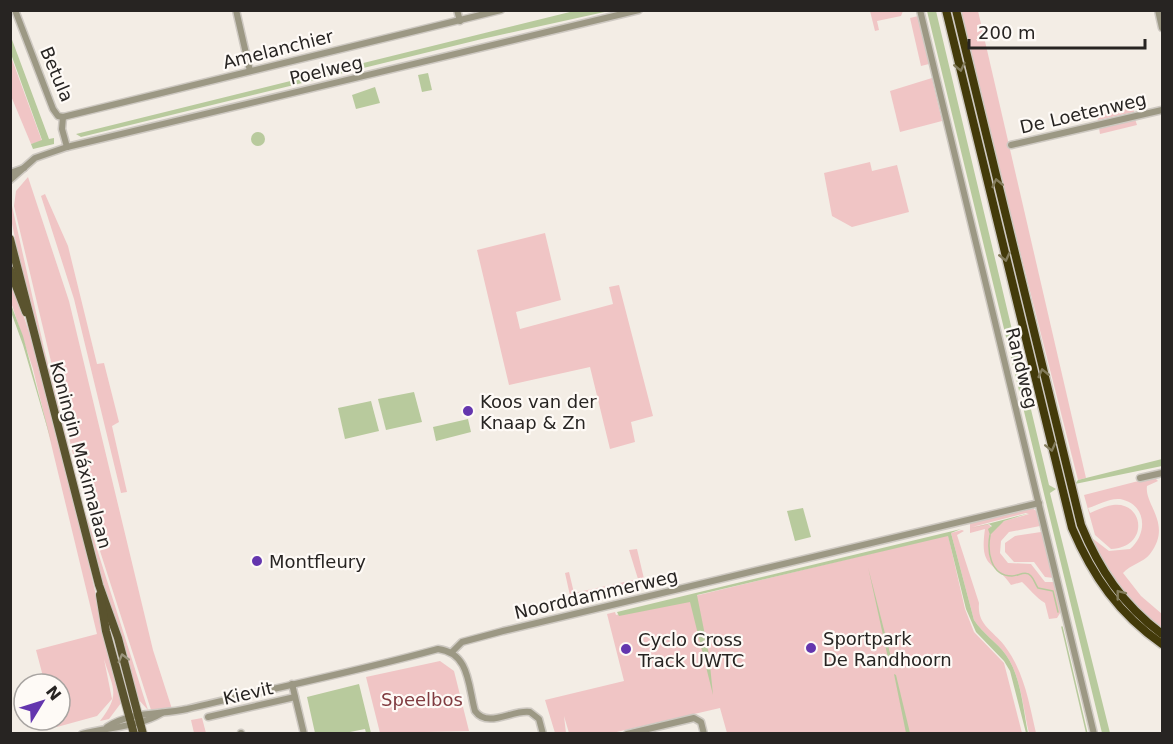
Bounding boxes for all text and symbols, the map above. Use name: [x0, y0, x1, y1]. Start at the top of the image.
scale bar: [969, 12, 1144, 50]
text: 200 m: [978, 22, 1036, 43]
street label: Amelanchier: [221, 25, 336, 73]
street label: Betula: [36, 43, 78, 105]
street label: Poelweg: [287, 51, 365, 89]
one-way arrow: [953, 62, 966, 72]
street label: De Loetenweg: [1018, 88, 1148, 138]
one-way arrow: [992, 178, 1005, 188]
one-way arrow: [998, 252, 1011, 262]
street label: Randweg: [1002, 325, 1042, 411]
street label: Koningin Máximalaan: [46, 359, 116, 551]
one-way arrow: [1037, 368, 1050, 378]
place label: Koos van der Knaap & Zn: [480, 391, 597, 433]
marker: Koos van der Knaap & Zn: [461, 404, 475, 418]
one-way arrow: [1044, 441, 1057, 451]
place label: Montfleury: [269, 551, 366, 572]
marker: Montfleury: [250, 554, 264, 568]
street label: Noorddammerweg: [512, 565, 680, 623]
one-way arrow: [1116, 590, 1127, 601]
place label: Sportpark De Randhoorn: [823, 628, 952, 670]
place label: Cyclo Cross Track UWTC: [637, 629, 744, 671]
marker: Sportpark De Randhoorn: [804, 641, 818, 655]
marker: Cyclo Cross Track UWTC: [619, 642, 633, 656]
one-way arrow: [118, 653, 130, 664]
north arrow: [12, 672, 72, 732]
street label: Kievit: [221, 677, 275, 709]
text: N: [42, 682, 65, 704]
park label: Speelbos: [381, 689, 463, 710]

